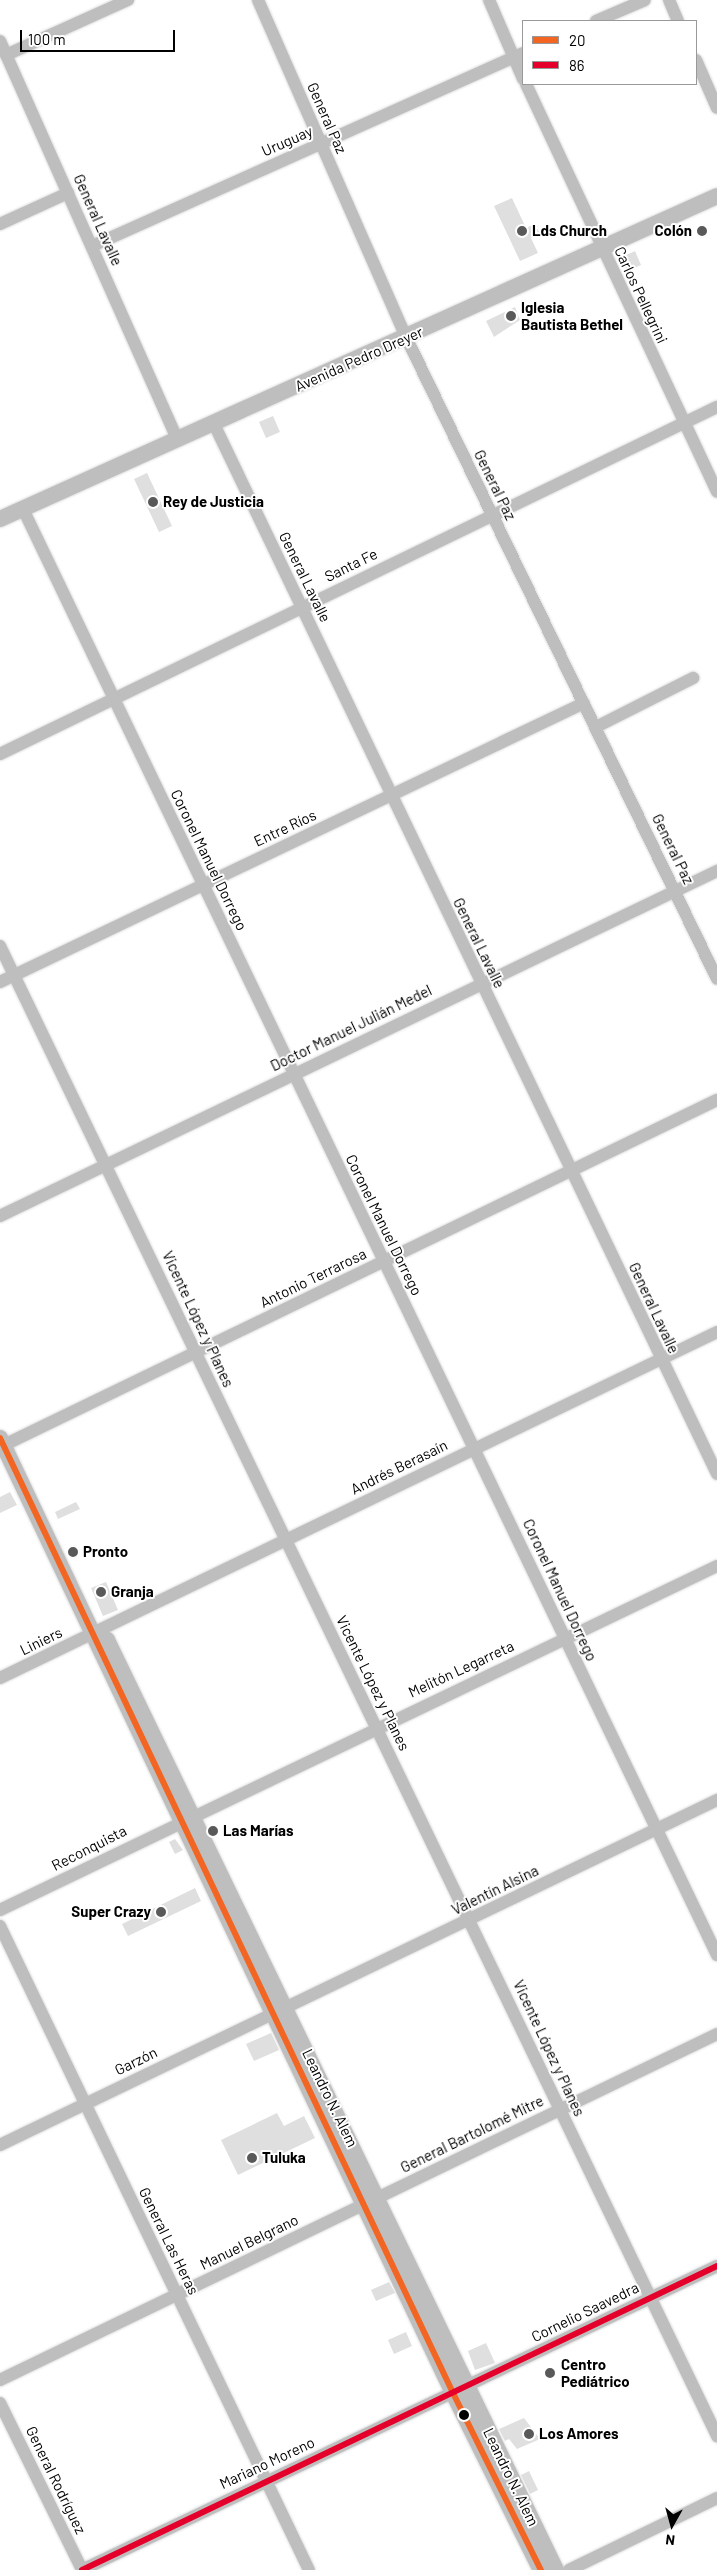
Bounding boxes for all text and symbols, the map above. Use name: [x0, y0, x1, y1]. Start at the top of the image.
scale bar: [22, 20, 178, 52]
legend: [522, 20, 697, 85]
text: 100 m: [28, 30, 66, 48]
text: 20: [569, 31, 586, 49]
text: 86: [569, 56, 585, 74]
street label: General Paz: [303, 80, 351, 156]
street label: Uruguay: [259, 122, 315, 160]
street label: General Lavalle: [70, 171, 126, 269]
place label: Lds Church: [532, 222, 607, 240]
place label: Colón: [654, 222, 692, 240]
marker: Lds Church: [516, 225, 528, 237]
marker: Colón: [696, 225, 708, 237]
street label: Carlos Pellegrini: [611, 244, 671, 346]
place label: Iglesia Bautista Bethel: [521, 298, 623, 333]
marker: Iglesia Bautista Bethel: [505, 310, 517, 322]
street label: Avenida Pedro Dreyer: [292, 323, 426, 395]
street label: General Paz: [470, 447, 520, 523]
place label: Rey de Justicia: [163, 493, 264, 511]
marker: Rey de Justicia: [147, 496, 159, 508]
street label: General Lavalle: [275, 529, 335, 625]
street label: Santa Fe: [322, 545, 380, 585]
street label: Coronel Manuel Dorrego: [167, 787, 251, 933]
street label: Entre Ríos: [251, 806, 319, 850]
street label: General Paz: [648, 811, 698, 887]
street label: General Lavalle: [449, 895, 509, 991]
street label: Doctor Manuel Julián Medel: [267, 981, 435, 1075]
street label: Coronel Manuel Dorrego: [342, 1152, 426, 1298]
street label: Antonio Terrarosa: [257, 1244, 369, 1312]
street label: Vicente López y Planes: [159, 1248, 237, 1390]
street label: General Lavalle: [625, 1260, 683, 1356]
street label: Andrés Berasaín: [348, 1436, 450, 1498]
street label: Coronel Manuel Dorrego: [519, 1516, 601, 1664]
place label: Pronto: [83, 1543, 128, 1561]
marker: Pronto: [67, 1546, 79, 1558]
place label: Granja: [111, 1583, 154, 1601]
marker: Granja: [95, 1586, 107, 1598]
street label: Vicente López y Planes: [332, 1613, 414, 1753]
street label: Liniers: [17, 1623, 65, 1659]
street label: Melitón Legarreta: [405, 1637, 517, 1701]
street label: Reconquista: [49, 1821, 129, 1875]
place label: Las Marías: [223, 1822, 293, 1840]
marker: Las Marías: [207, 1825, 219, 1837]
street label: Valentín Alsina: [449, 1861, 541, 1919]
place label: Super Crazy: [71, 1903, 151, 1921]
marker: Super Crazy: [155, 1906, 167, 1918]
street label: Vicente López y Planes: [510, 1977, 588, 2119]
street label: Garzón: [112, 2043, 160, 2079]
street label: Leandro N. Alem: [298, 2046, 362, 2150]
street label: General Bartolomé Mitre: [397, 2091, 547, 2177]
place label: Tuluka: [262, 2149, 306, 2167]
marker: Tuluka: [246, 2152, 258, 2164]
street label: General Las Heras: [135, 2184, 203, 2298]
street label: Manuel Belgrano: [197, 2210, 301, 2274]
street label: Cornelio Saavedra: [528, 2278, 642, 2346]
place label: Centro Pediátrico: [561, 2355, 630, 2390]
marker: Centro Pediátrico: [543, 2366, 557, 2380]
unlabelled marker: [459, 2410, 469, 2420]
street label: General Rodríguez: [22, 2423, 90, 2537]
street label: Leandro N. Alem: [479, 2425, 543, 2529]
place label: Los Amores: [539, 2425, 619, 2443]
marker: Los Amores: [523, 2428, 535, 2440]
street label: Mariano Moreno: [217, 2433, 317, 2493]
north arrow: [647, 2500, 697, 2550]
text: N: [664, 2531, 676, 2549]

